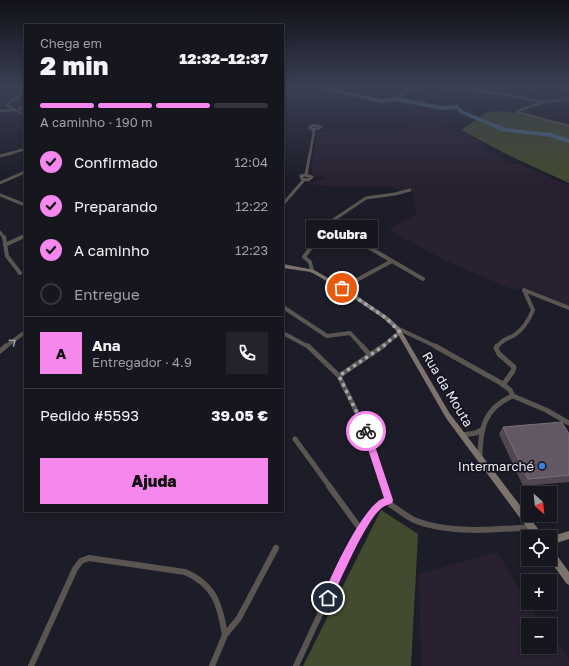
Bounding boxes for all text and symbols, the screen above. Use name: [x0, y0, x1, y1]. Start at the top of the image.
text: Chega em: [40, 35, 102, 51]
text: 12:32–12:37: [179, 49, 268, 67]
text: 2 min: [40, 50, 108, 81]
text: A caminho · 190 m: [40, 114, 153, 130]
icon: check: [40, 151, 62, 173]
text: Confirmado: [74, 153, 158, 171]
text: 12:04: [234, 154, 268, 170]
icon: check: [40, 195, 62, 217]
text: Preparando: [74, 197, 158, 215]
text: 12:22: [235, 198, 268, 214]
callout: Colubra: [306, 220, 378, 248]
text: Colubra: [317, 226, 367, 242]
icon: check: [40, 239, 62, 261]
text: A caminho: [74, 241, 149, 259]
text: 12:23: [235, 242, 268, 258]
pin: [325, 271, 359, 305]
icon: bag: [331, 277, 353, 299]
text: Entregue: [74, 285, 140, 303]
button: phone: [226, 332, 268, 374]
text: Ana: [92, 336, 120, 354]
one-way arrow: [8, 340, 15, 347]
text: A: [56, 344, 66, 362]
street label: Rua da Mouta: [419, 348, 477, 430]
text: Entregador · 4.9: [92, 354, 192, 370]
text: Pedido #5593: [40, 406, 139, 424]
text: 39.05 €: [211, 406, 268, 424]
courier: [346, 411, 386, 451]
icon: bike: [355, 420, 377, 442]
button: Ajuda: [40, 458, 268, 504]
place label: Intermarché: [458, 458, 534, 474]
marker: Intermarché: [537, 461, 547, 471]
north arrow: [521, 486, 557, 522]
map controls: [521, 486, 557, 654]
button: locate: [521, 530, 557, 566]
button: +: [521, 574, 557, 610]
pin: [311, 581, 345, 615]
icon: home: [317, 587, 339, 609]
button: −: [521, 618, 557, 654]

